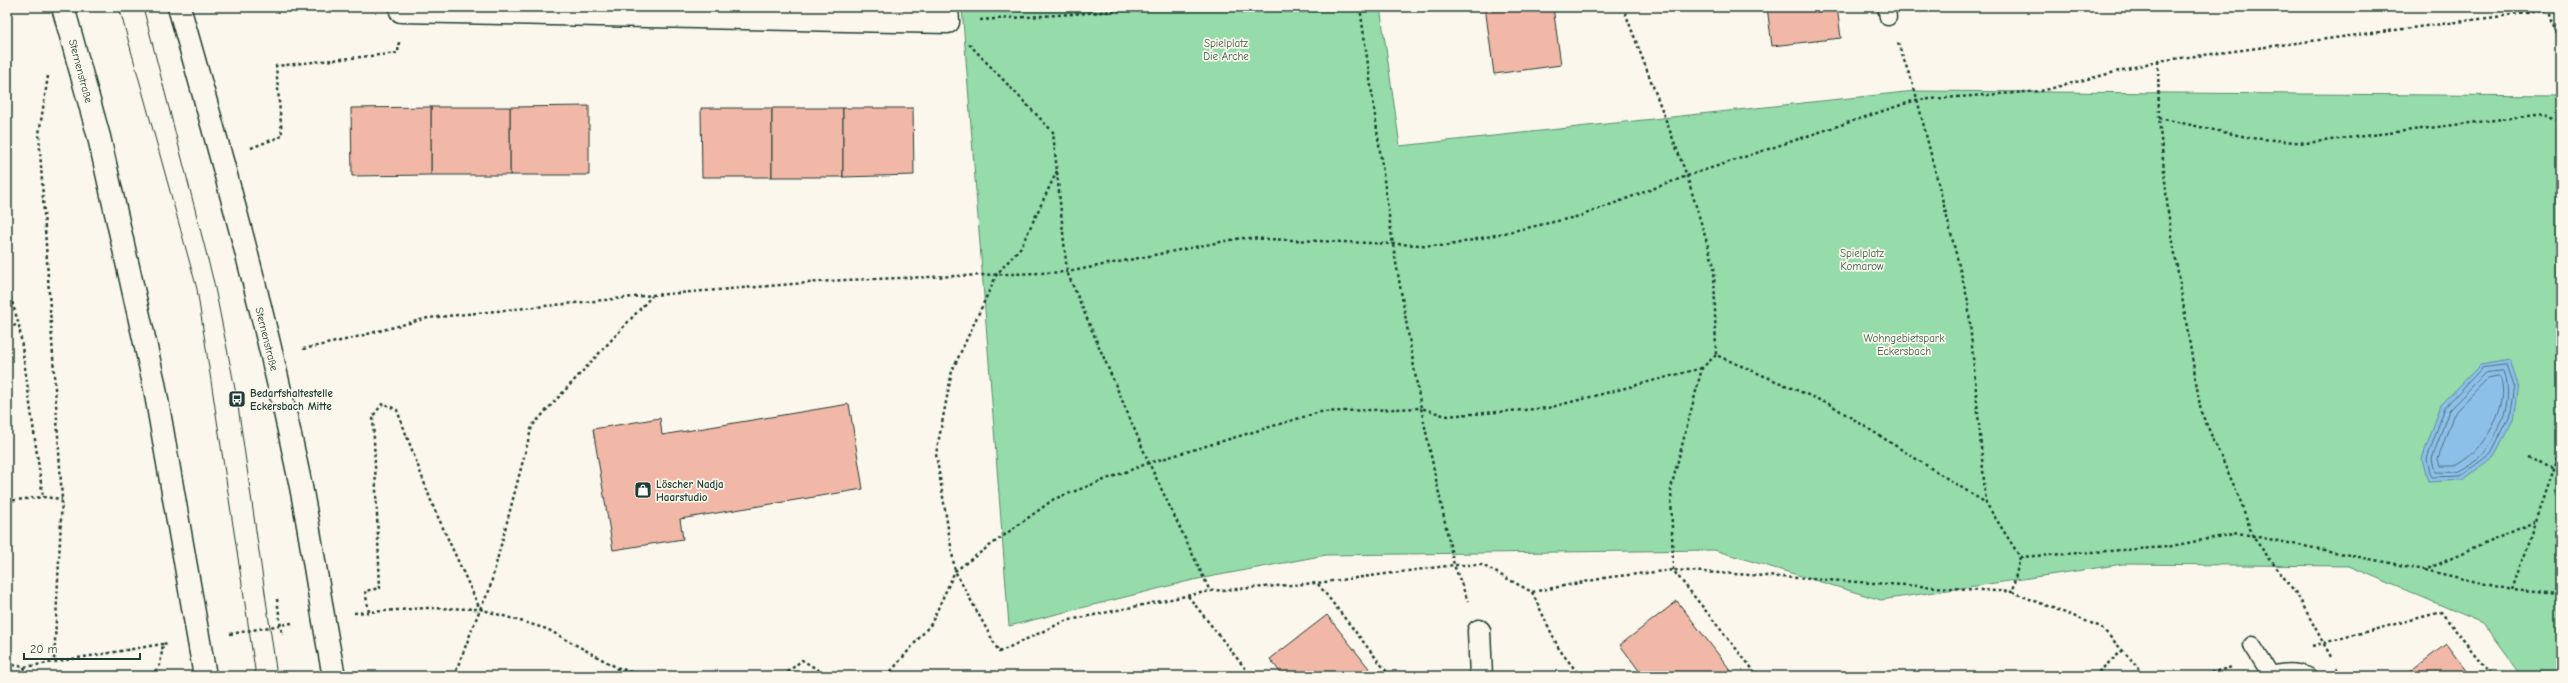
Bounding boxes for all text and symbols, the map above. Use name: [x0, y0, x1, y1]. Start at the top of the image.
park label: Spielplatz Die Arche: [1203, 37, 1249, 63]
street label: Sternenstraße: [66, 38, 95, 105]
park label: Spielplatz Komarow: [1840, 247, 1884, 273]
street label: Sternenstraße: [252, 306, 281, 373]
park label: Wohngebietspark Eckersbach: [1863, 332, 1945, 358]
place label: Bedarfshaltestelle Eckersbach Mitte: [250, 387, 333, 413]
bus stop icon: Bedarfshaltestelle Eckersbach Mitte: [227, 389, 247, 409]
place label: Löscher Nadja Haarstudio: [656, 478, 724, 504]
shop icon: Löscher Nadja Haarstudio: [633, 480, 653, 500]
scale bar: [24, 635, 140, 661]
text: 20 m: [30, 642, 58, 656]

